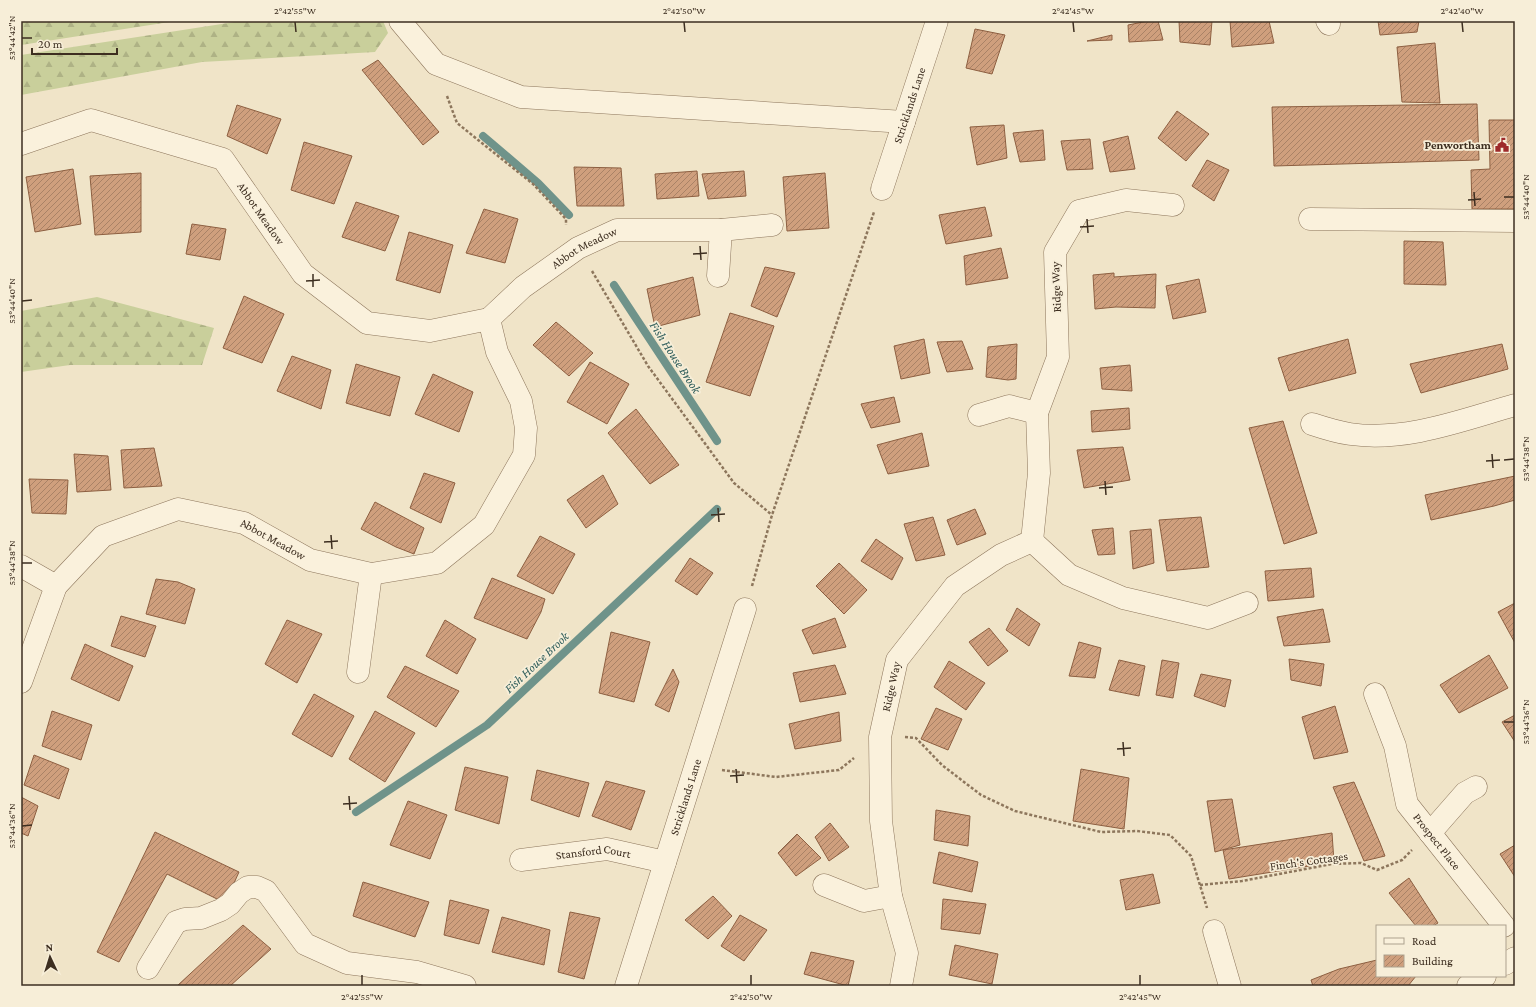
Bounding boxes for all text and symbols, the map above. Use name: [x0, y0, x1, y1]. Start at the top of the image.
text: 2°42'55"W: [274, 5, 317, 16]
text: 2°42'50"W: [663, 5, 706, 16]
text: 2°42'45"W: [1052, 5, 1095, 16]
text: 2°42'40"W: [1441, 5, 1484, 16]
text: 53°44'42"N: [6, 15, 17, 60]
scale bar: [32, 30, 117, 56]
text: 20 m: [38, 37, 63, 51]
street label: Stricklands Lane: [890, 65, 928, 145]
public building icon: Penwortham: [1494, 137, 1510, 153]
place label: Penwortham: [1425, 138, 1492, 152]
text: 53°44'40"N: [1520, 174, 1531, 220]
street label: Abbot Meadow: [234, 179, 288, 248]
street label: Abbot Meadow: [549, 224, 619, 272]
street label: Ridge Way: [1048, 261, 1064, 313]
text: 53°44'40"N: [6, 278, 17, 324]
water label: Fish House Brook: [647, 318, 705, 397]
text: 53°44'38"N: [1520, 436, 1531, 482]
street label: Abbot Meadow: [239, 515, 308, 563]
text: 53°44'38"N: [6, 540, 17, 586]
water label: Fish House Brook: [501, 628, 573, 696]
street label: Ridge Way: [879, 660, 904, 713]
text: 53°44'36"N: [1520, 699, 1531, 744]
street label: Stricklands Lane: [667, 757, 704, 837]
text: 53°44'36"N: [6, 803, 17, 848]
street label: Prospect Place: [1410, 810, 1464, 873]
street label: Stansford Court: [555, 841, 633, 862]
street label: Finch's Cottages: [1269, 849, 1349, 873]
legend: [1376, 925, 1506, 977]
text: Road: [1412, 934, 1437, 948]
north arrow: [30, 937, 70, 977]
text: N: [45, 941, 54, 953]
text: Building: [1412, 954, 1453, 968]
text: 2°42'55"W: [341, 991, 384, 1002]
text: 2°42'50"W: [730, 991, 773, 1002]
text: 2°42'45"W: [1119, 991, 1162, 1002]

